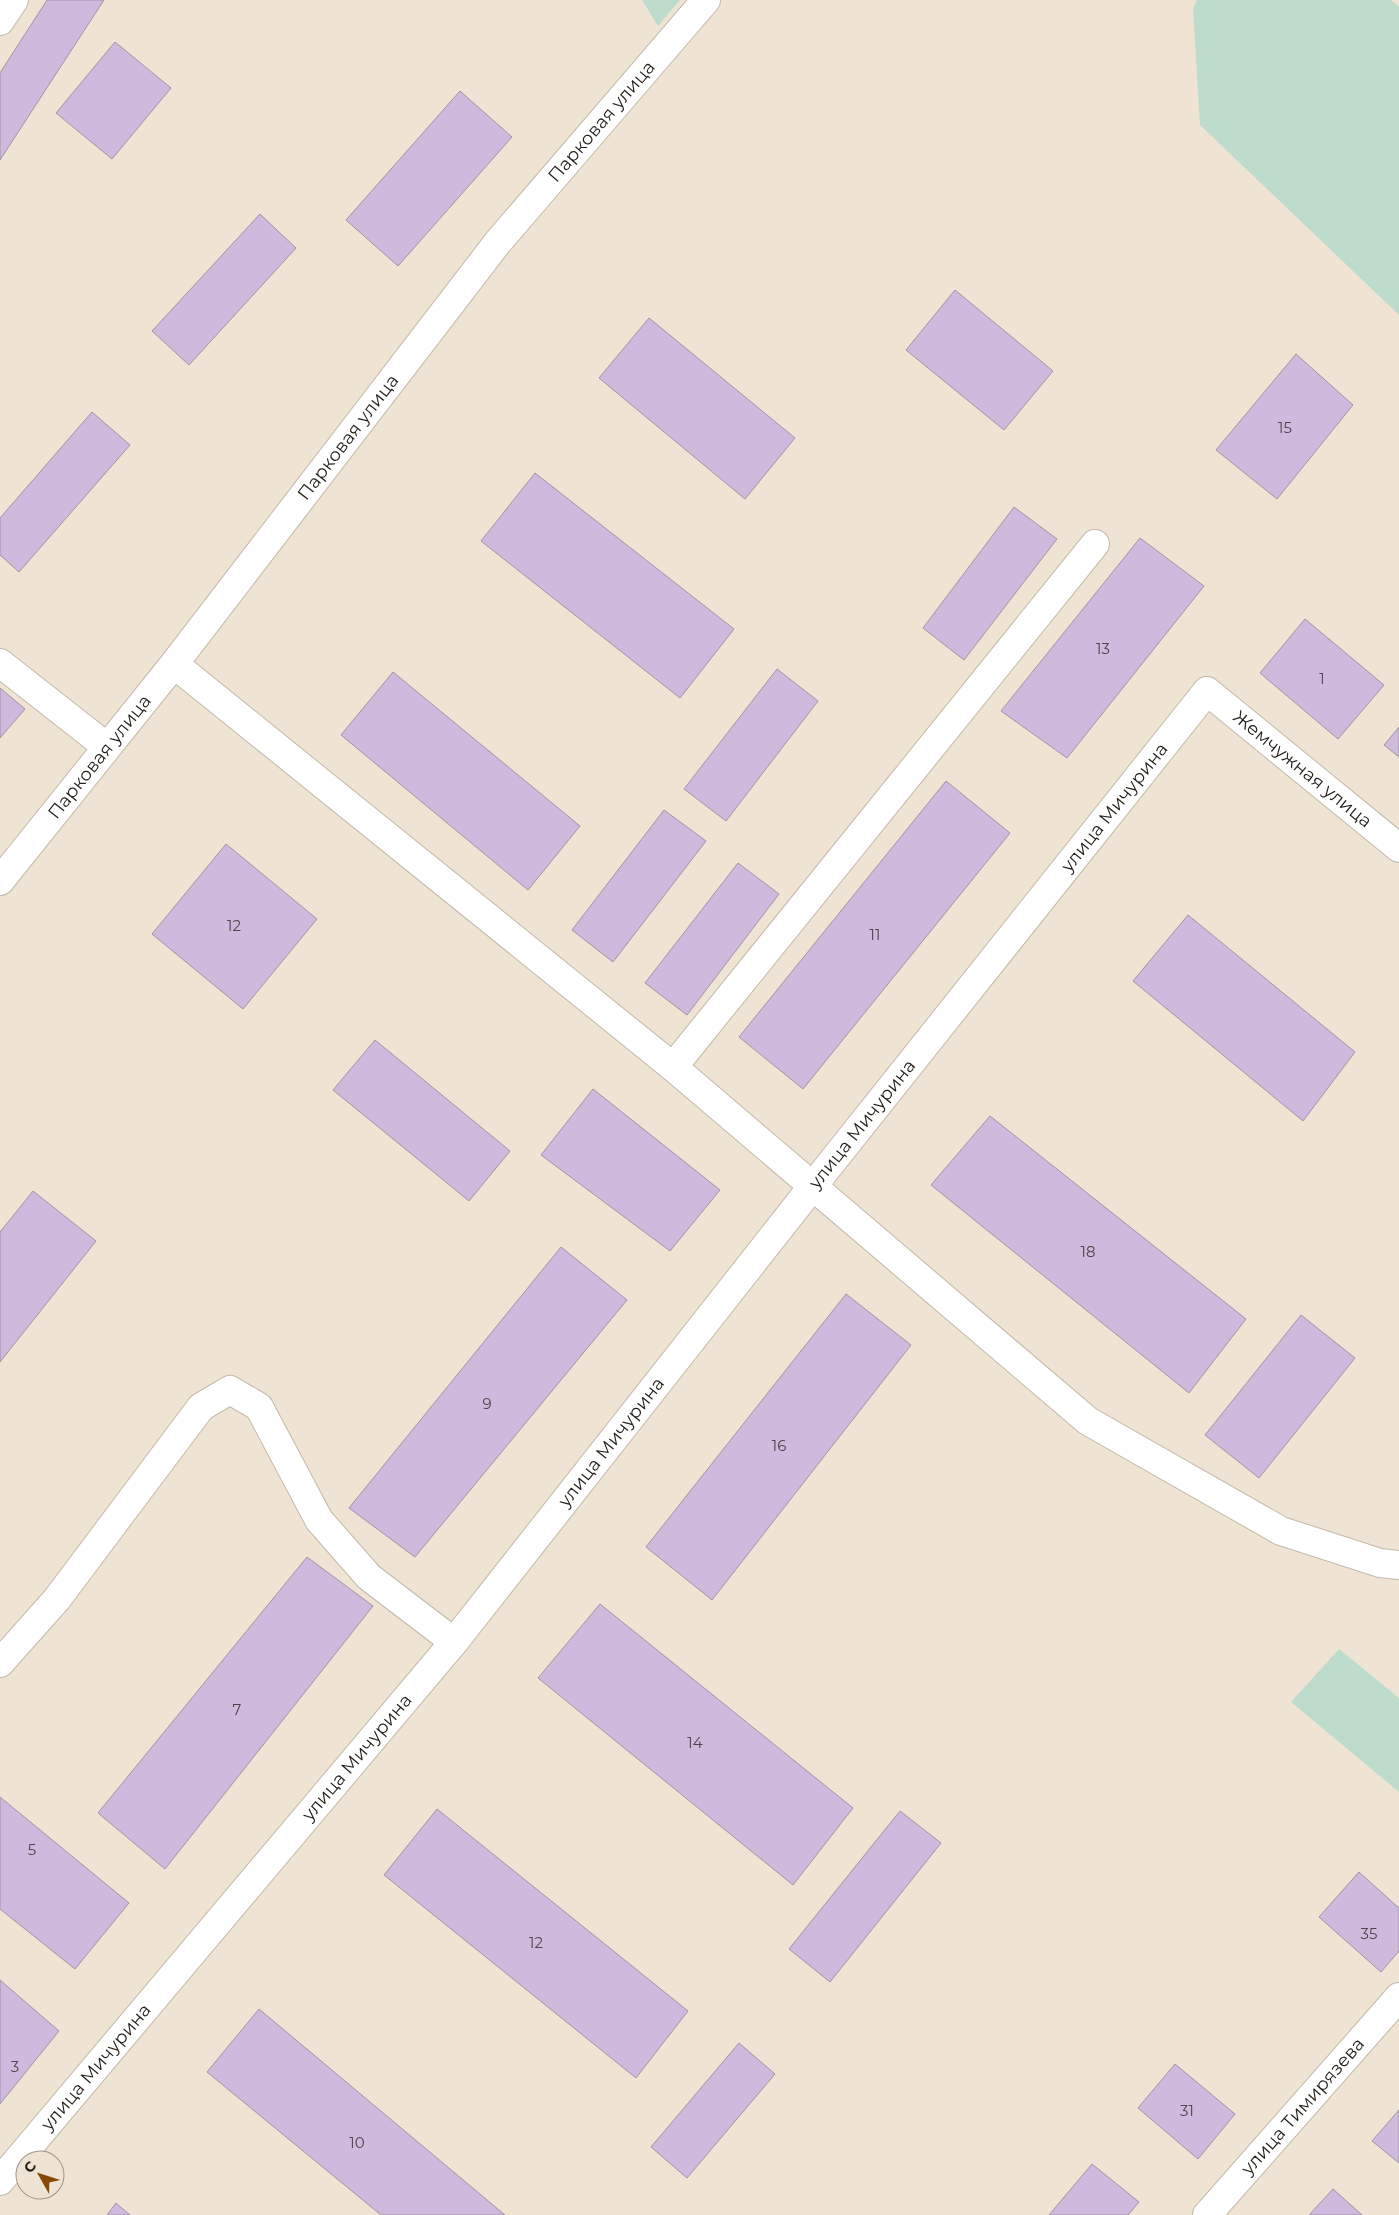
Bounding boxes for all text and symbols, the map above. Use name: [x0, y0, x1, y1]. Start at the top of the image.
street label: Парковая улица: [543, 56, 660, 187]
street label: Парковая улица: [293, 370, 403, 505]
house number: 15: [1278, 418, 1292, 437]
house number: 13: [1096, 639, 1110, 658]
house number: 1: [1319, 669, 1325, 688]
street label: Парковая улица: [43, 691, 156, 823]
street label: Жемчужная улица: [1229, 706, 1376, 832]
street label: улица Мичурина: [1056, 738, 1172, 877]
house number: 12: [227, 916, 241, 935]
house number: 11: [870, 925, 880, 944]
street label: улица Мичурина: [803, 1055, 920, 1194]
house number: 18: [1081, 1242, 1096, 1261]
street label: улица Мичурина: [553, 1373, 669, 1512]
house number: 9: [482, 1394, 492, 1413]
house number: 16: [772, 1436, 786, 1455]
street label: улица Мичурина: [297, 1689, 417, 1826]
house number: 7: [233, 1700, 242, 1719]
house number: 14: [687, 1733, 703, 1752]
house number: 5: [28, 1840, 36, 1859]
house number: 35: [1361, 1924, 1377, 1943]
house number: 12: [529, 1933, 543, 1952]
street label: улица Мичурина: [36, 1999, 156, 2136]
street label: улица Тимирязева: [1236, 2033, 1369, 2180]
house number: 3: [11, 2057, 19, 2076]
house number: 31: [1180, 2101, 1194, 2120]
house number: 10: [349, 2133, 365, 2152]
north arrow: [15, 2150, 65, 2200]
text: С: [20, 2157, 40, 2176]

